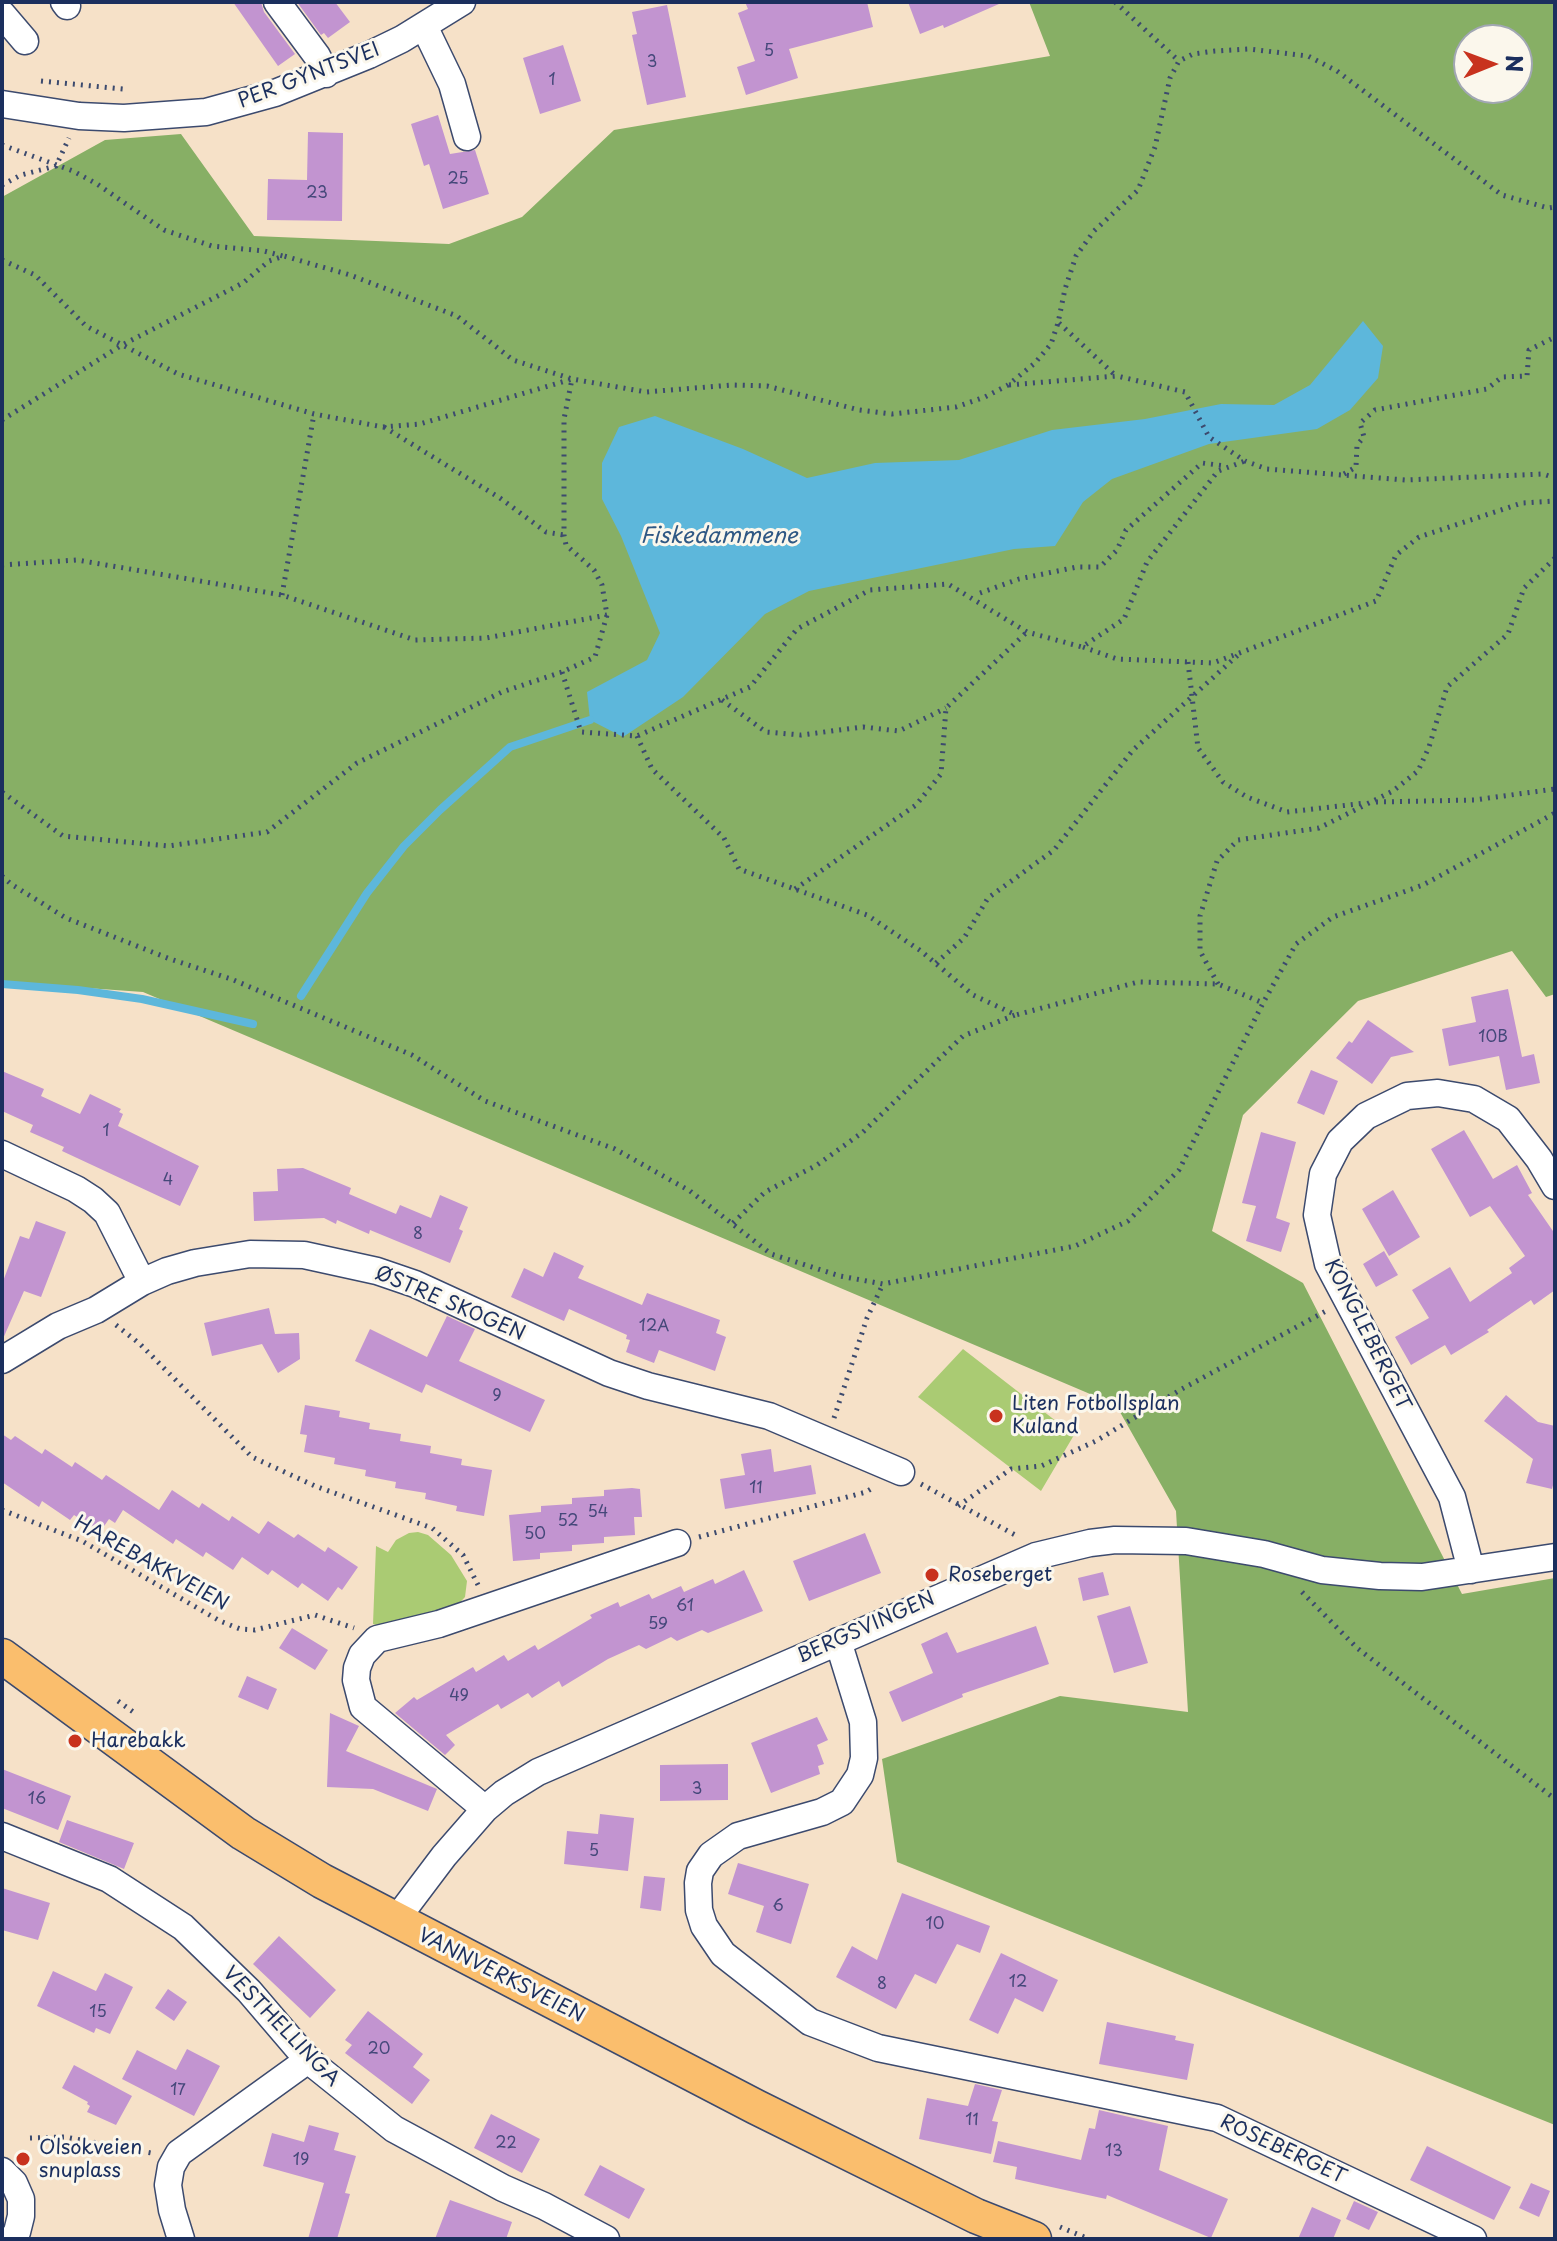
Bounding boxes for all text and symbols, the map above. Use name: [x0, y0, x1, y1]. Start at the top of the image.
north arrow: [1453, 24, 1533, 104]
street label: PER GYNTSVEI: [235, 38, 383, 114]
house number: 5: [764, 42, 774, 62]
house number: 3: [647, 53, 657, 73]
text: N: [1499, 55, 1532, 73]
house number: 1: [548, 71, 556, 91]
house number: 25: [447, 170, 469, 190]
house number: 23: [306, 184, 328, 204]
water label: Fiskedammene: [640, 524, 798, 550]
house number: 10B: [1478, 1028, 1508, 1048]
house number: 1: [102, 1122, 110, 1142]
house number: 4: [163, 1171, 173, 1191]
house number: 8: [413, 1225, 423, 1245]
street label: KONGLEBERGET: [1318, 1255, 1416, 1415]
street label: ØSTRE SKOGEN: [372, 1262, 528, 1346]
house number: 12A: [639, 1317, 669, 1337]
house number: 9: [492, 1387, 502, 1407]
place label: Liten Fotbollsplan Kuland: [1012, 1392, 1179, 1439]
marker: Liten Fotbollsplan Kuland: [987, 1407, 1005, 1425]
house number: 11: [749, 1479, 763, 1499]
house number: 54: [588, 1503, 608, 1523]
street label: HAREBAKKVEIEN: [69, 1512, 233, 1616]
house number: 52: [557, 1512, 579, 1532]
house number: 50: [524, 1525, 546, 1545]
place label: Roseberget: [948, 1563, 1052, 1587]
marker: Roseberget: [923, 1566, 941, 1584]
street label: BERGSVINGEN: [793, 1587, 939, 1669]
house number: 61: [676, 1597, 694, 1617]
house number: 59: [648, 1615, 668, 1635]
house number: 49: [449, 1687, 469, 1707]
place label: Harebakk: [91, 1729, 186, 1753]
marker: Harebakk: [66, 1732, 84, 1750]
house number: 3: [692, 1780, 702, 1800]
house number: 16: [28, 1790, 46, 1810]
house number: 5: [589, 1842, 599, 1862]
house number: 6: [772, 1897, 784, 1917]
house number: 10: [926, 1915, 944, 1935]
street label: VANNVERKSVEIEN: [414, 1924, 588, 2028]
street label: VESTHELLINGA: [218, 1962, 344, 2092]
house number: 12: [1009, 1973, 1027, 1993]
house number: 8: [877, 1975, 887, 1995]
house number: 15: [89, 2003, 107, 2023]
house number: 20: [368, 2040, 390, 2060]
house number: 17: [170, 2081, 186, 2101]
street label: ROSEBERGET: [1216, 2110, 1350, 2190]
house number: 11: [965, 2111, 979, 2131]
house number: 22: [495, 2134, 517, 2154]
place label: Olsokveien snuplass: [39, 2136, 142, 2183]
house number: 13: [1105, 2142, 1123, 2162]
marker: Olsokveien snuplass: [14, 2150, 32, 2168]
house number: 19: [293, 2151, 309, 2171]

